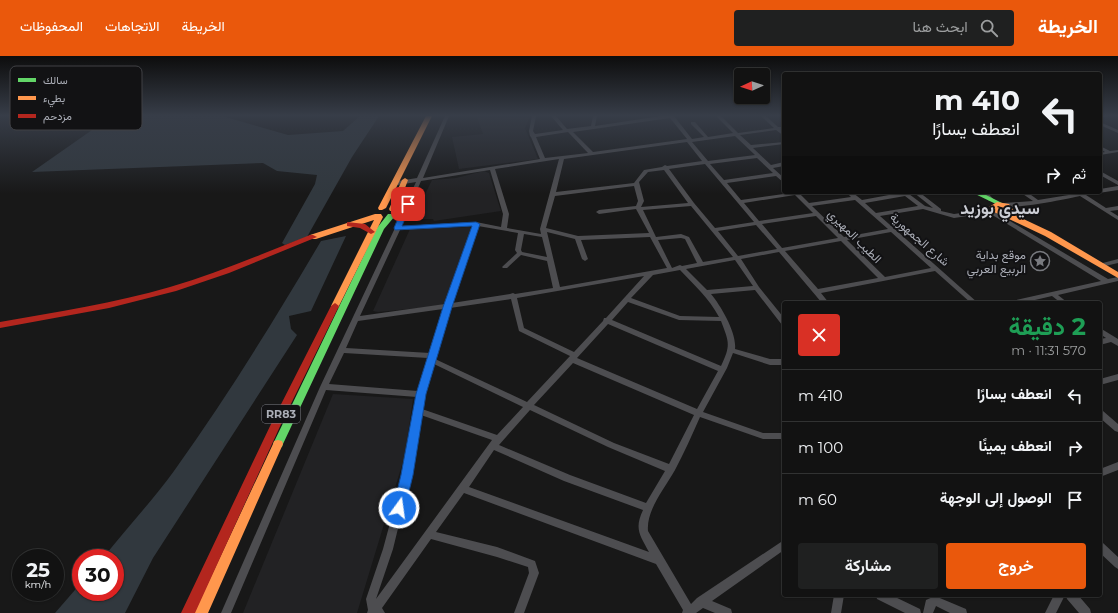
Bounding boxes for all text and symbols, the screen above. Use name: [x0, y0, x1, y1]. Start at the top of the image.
search box: [734, 10, 1014, 46]
text: الخريطة: [1038, 15, 1098, 38]
text: المحفوظات: [20, 17, 83, 35]
text: الاتجاهات: [105, 17, 159, 35]
text: الخريطة: [181, 17, 225, 35]
text: ابحث هنا: [912, 17, 968, 36]
icon: search: [978, 17, 1000, 39]
legend: [10, 66, 142, 130]
north arrow: [734, 68, 770, 104]
map controls: [734, 68, 770, 104]
text: سالك: [43, 73, 68, 87]
text: 410 m: [934, 83, 1020, 117]
icon: left: [1034, 88, 1086, 140]
text: بطيء: [43, 91, 65, 108]
text: مزدحم: [43, 109, 72, 124]
text: انعطف يسارًا: [932, 118, 1020, 140]
icon: right: [1042, 164, 1064, 186]
text: ثم: [1072, 164, 1086, 183]
pin: [391, 187, 425, 221]
icon: arrive: [397, 193, 419, 215]
district label: سيدي بوزيد: [960, 198, 1040, 222]
street label: الطيب المهيري: [823, 206, 885, 268]
street label: شارع الجمهورية: [886, 209, 953, 270]
place label: موقع بداية الربيع العربي: [967, 247, 1026, 279]
place icon: موقع بداية الربيع العربي: [1029, 250, 1051, 272]
text: 2 دقيقة: [1008, 312, 1086, 341]
button: close: [798, 314, 840, 356]
text: 570 m · 11:31: [1011, 342, 1086, 358]
text: انعطف يسارًا: [977, 384, 1052, 403]
icon: left: [1064, 385, 1086, 407]
text: 410 m: [798, 386, 843, 405]
road number: RR83: [262, 405, 300, 423]
text: انعطف يمينًا: [979, 436, 1052, 455]
icon: right: [1064, 437, 1086, 459]
text: 100 m: [798, 438, 843, 457]
position arrow: [378, 487, 420, 529]
text: الوصول إلى الوجهة: [940, 488, 1052, 507]
icon: arrive: [1064, 489, 1086, 511]
text: 60 m: [798, 490, 837, 509]
button: مشاركة: [798, 543, 938, 589]
button: خروج: [946, 543, 1086, 589]
speed limit sign: 30: [72, 549, 124, 601]
text: 25: [26, 558, 50, 582]
text: km/h: [25, 578, 51, 591]

